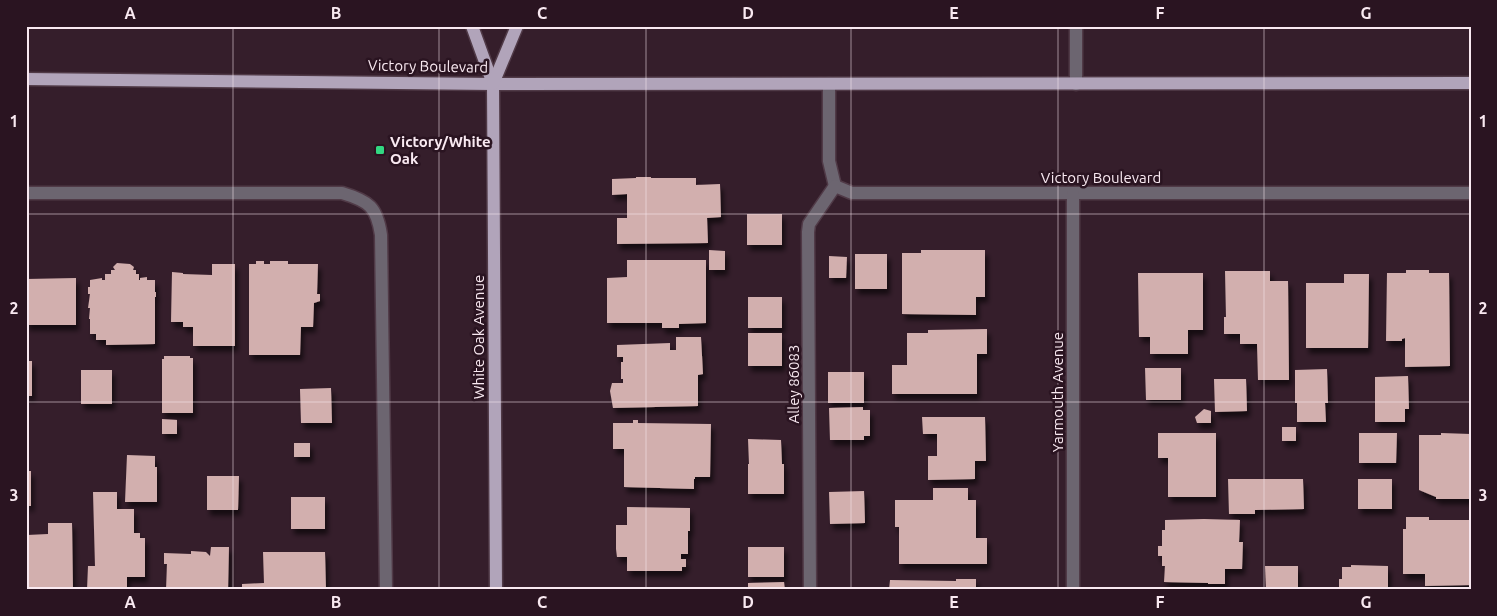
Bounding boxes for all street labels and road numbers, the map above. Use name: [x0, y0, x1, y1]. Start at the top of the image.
street label: Victory Boulevard: [368, 56, 488, 76]
street label: Victory Boulevard: [1041, 169, 1161, 186]
street label: White Oak Avenue: [470, 275, 487, 399]
street label: Yarmouth Avenue: [1049, 332, 1066, 452]
street label: Alley 86083: [785, 345, 802, 423]

